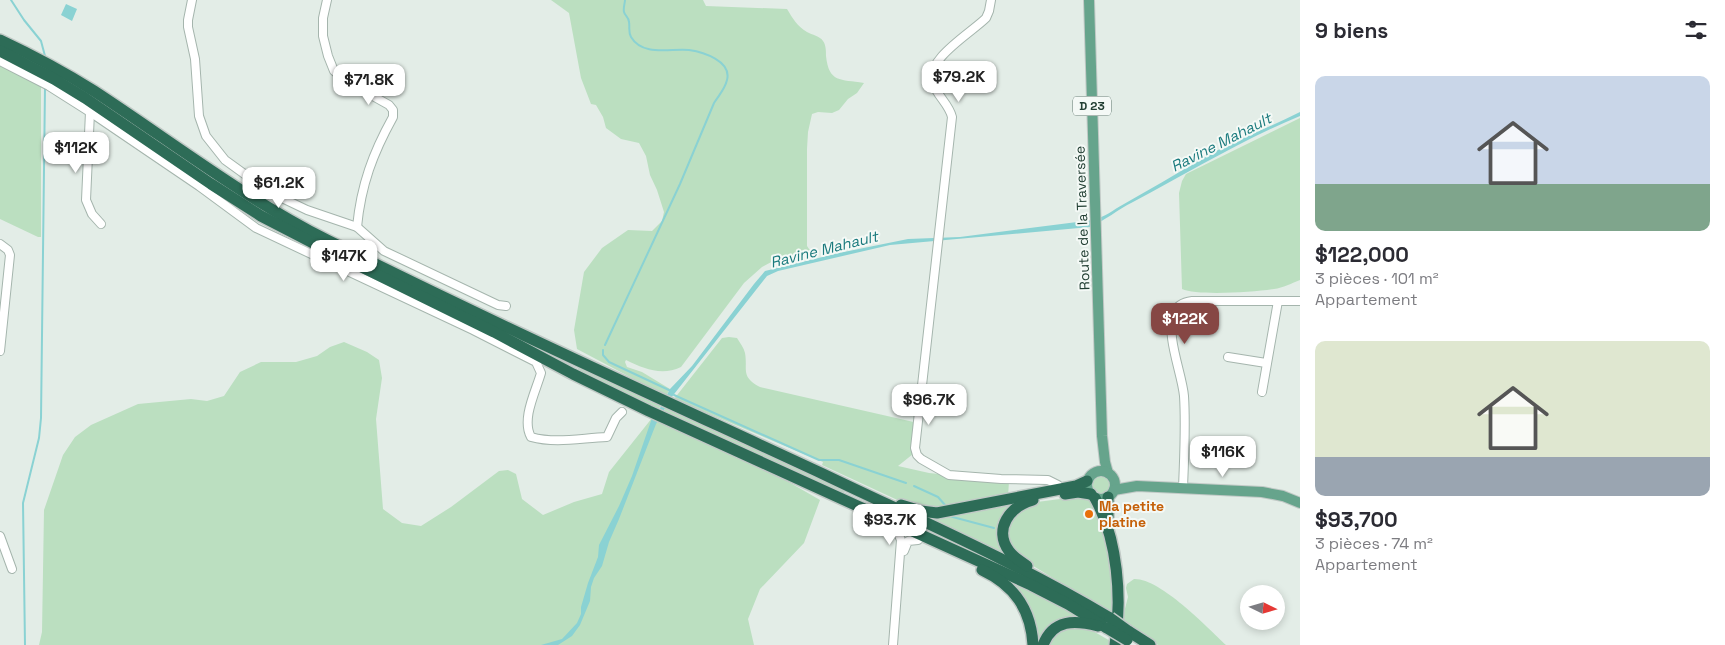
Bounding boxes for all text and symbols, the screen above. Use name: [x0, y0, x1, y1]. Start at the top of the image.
icon: filters: [1682, 16, 1710, 44]
text: 9 biens: [1315, 17, 1388, 44]
pin: $79.2K: [918, 61, 1000, 103]
pin: $71.8K: [328, 64, 410, 106]
text: $79.2K: [933, 66, 985, 87]
text: $71.8K: [344, 69, 394, 90]
road number: D 23: [1073, 96, 1111, 115]
water label: Ravine Mahault: [1168, 108, 1276, 176]
icon: home: [1468, 108, 1558, 198]
pin: $112K: [41, 132, 111, 174]
text: $112K: [54, 137, 98, 158]
street label: Route de la Traversée: [1070, 146, 1094, 290]
pin: $61.2K: [238, 166, 320, 209]
text: $61.2K: [253, 172, 305, 193]
water label: Ravine Mahault: [768, 226, 882, 272]
pin: $147K: [309, 240, 379, 282]
text: $122,000: [1315, 241, 1409, 268]
text: $147K: [321, 245, 367, 266]
text: 3 pièces · 101 m²: [1315, 268, 1439, 289]
text: Appartement: [1315, 289, 1418, 310]
pin: $122K: [1150, 302, 1220, 345]
text: $122K: [1162, 308, 1208, 329]
icon: home: [1468, 373, 1558, 463]
pin: $96.7K: [888, 384, 970, 426]
text: $96.7K: [903, 389, 955, 410]
pin: $116K: [1188, 436, 1258, 478]
text: $116K: [1201, 441, 1245, 462]
place label: Ma petite platine: [1099, 497, 1164, 531]
pin: $93.7K: [849, 504, 931, 546]
text: $93,700: [1315, 506, 1398, 533]
marker: Ma petite platine: [1083, 508, 1095, 520]
text: $93.7K: [864, 509, 916, 530]
text: 3 pièces · 74 m²: [1315, 533, 1433, 554]
text: Appartement: [1315, 554, 1418, 575]
north arrow: [1240, 585, 1285, 630]
map controls: [1240, 585, 1285, 630]

